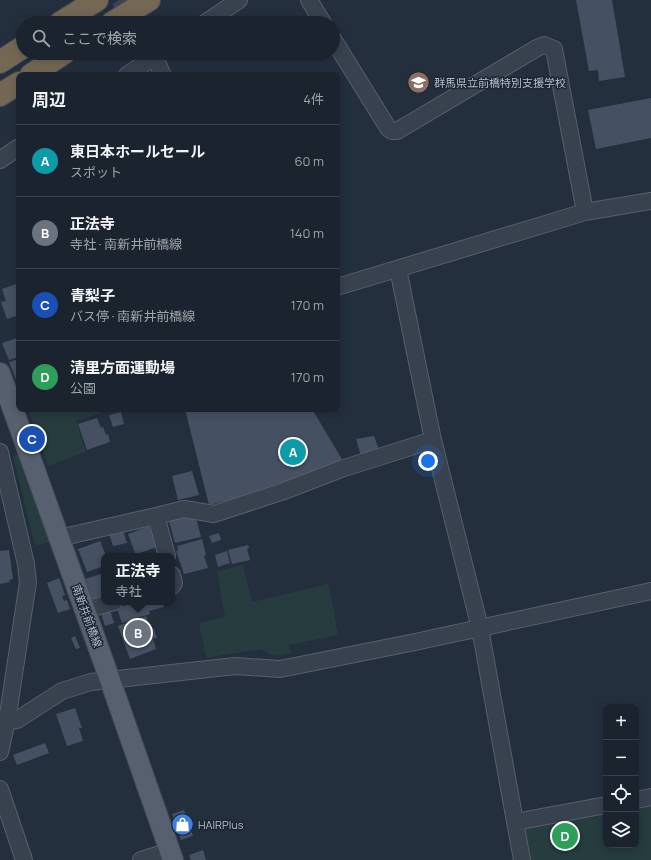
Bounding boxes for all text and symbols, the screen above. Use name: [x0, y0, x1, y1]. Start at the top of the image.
search box: [16, 16, 340, 60]
icon: search: [30, 27, 52, 49]
text: ここで検索: [62, 28, 137, 49]
school or university icon: 群馬県立前橋特別支援学校: [406, 70, 432, 96]
place label: 群馬県立前橋特別支援学校: [434, 75, 566, 90]
text: 周辺: [32, 88, 66, 111]
text: 4件: [303, 90, 324, 108]
text: 東日本ホールセール: [70, 141, 205, 162]
text: A: [41, 152, 49, 170]
text: 60 m: [294, 152, 324, 170]
text: スポット: [70, 163, 122, 181]
text: 正法寺: [70, 213, 115, 234]
text: B: [41, 224, 49, 242]
text: 140 m: [290, 224, 324, 242]
text: 寺社 · 南新井前橋線: [70, 235, 182, 253]
text: 青梨子: [70, 285, 115, 306]
text: C: [40, 296, 50, 314]
text: 170 m: [291, 296, 324, 314]
text: バス停 · 南新井前橋線: [70, 307, 195, 325]
text: 清里方面運動場: [70, 357, 175, 378]
text: D: [40, 368, 50, 386]
text: 170 m: [291, 368, 324, 386]
text: 公園: [70, 379, 96, 397]
pin: C: [19, 424, 45, 454]
pin: A: [280, 437, 306, 467]
your location: [418, 451, 438, 471]
popup: [101, 553, 175, 605]
text: 正法寺: [115, 560, 161, 581]
street label: 南新井前橋線: [69, 582, 106, 649]
text: 寺社: [115, 582, 142, 600]
pin: B: [125, 618, 151, 648]
map controls: [603, 704, 639, 848]
button: +: [603, 704, 639, 740]
button: −: [603, 740, 639, 776]
button: locate: [603, 776, 639, 812]
shop icon: HAIRPlus: [170, 812, 196, 838]
button: layers: [603, 812, 639, 848]
place label: HAIRPlus: [198, 817, 244, 832]
pin: D: [552, 821, 578, 851]

